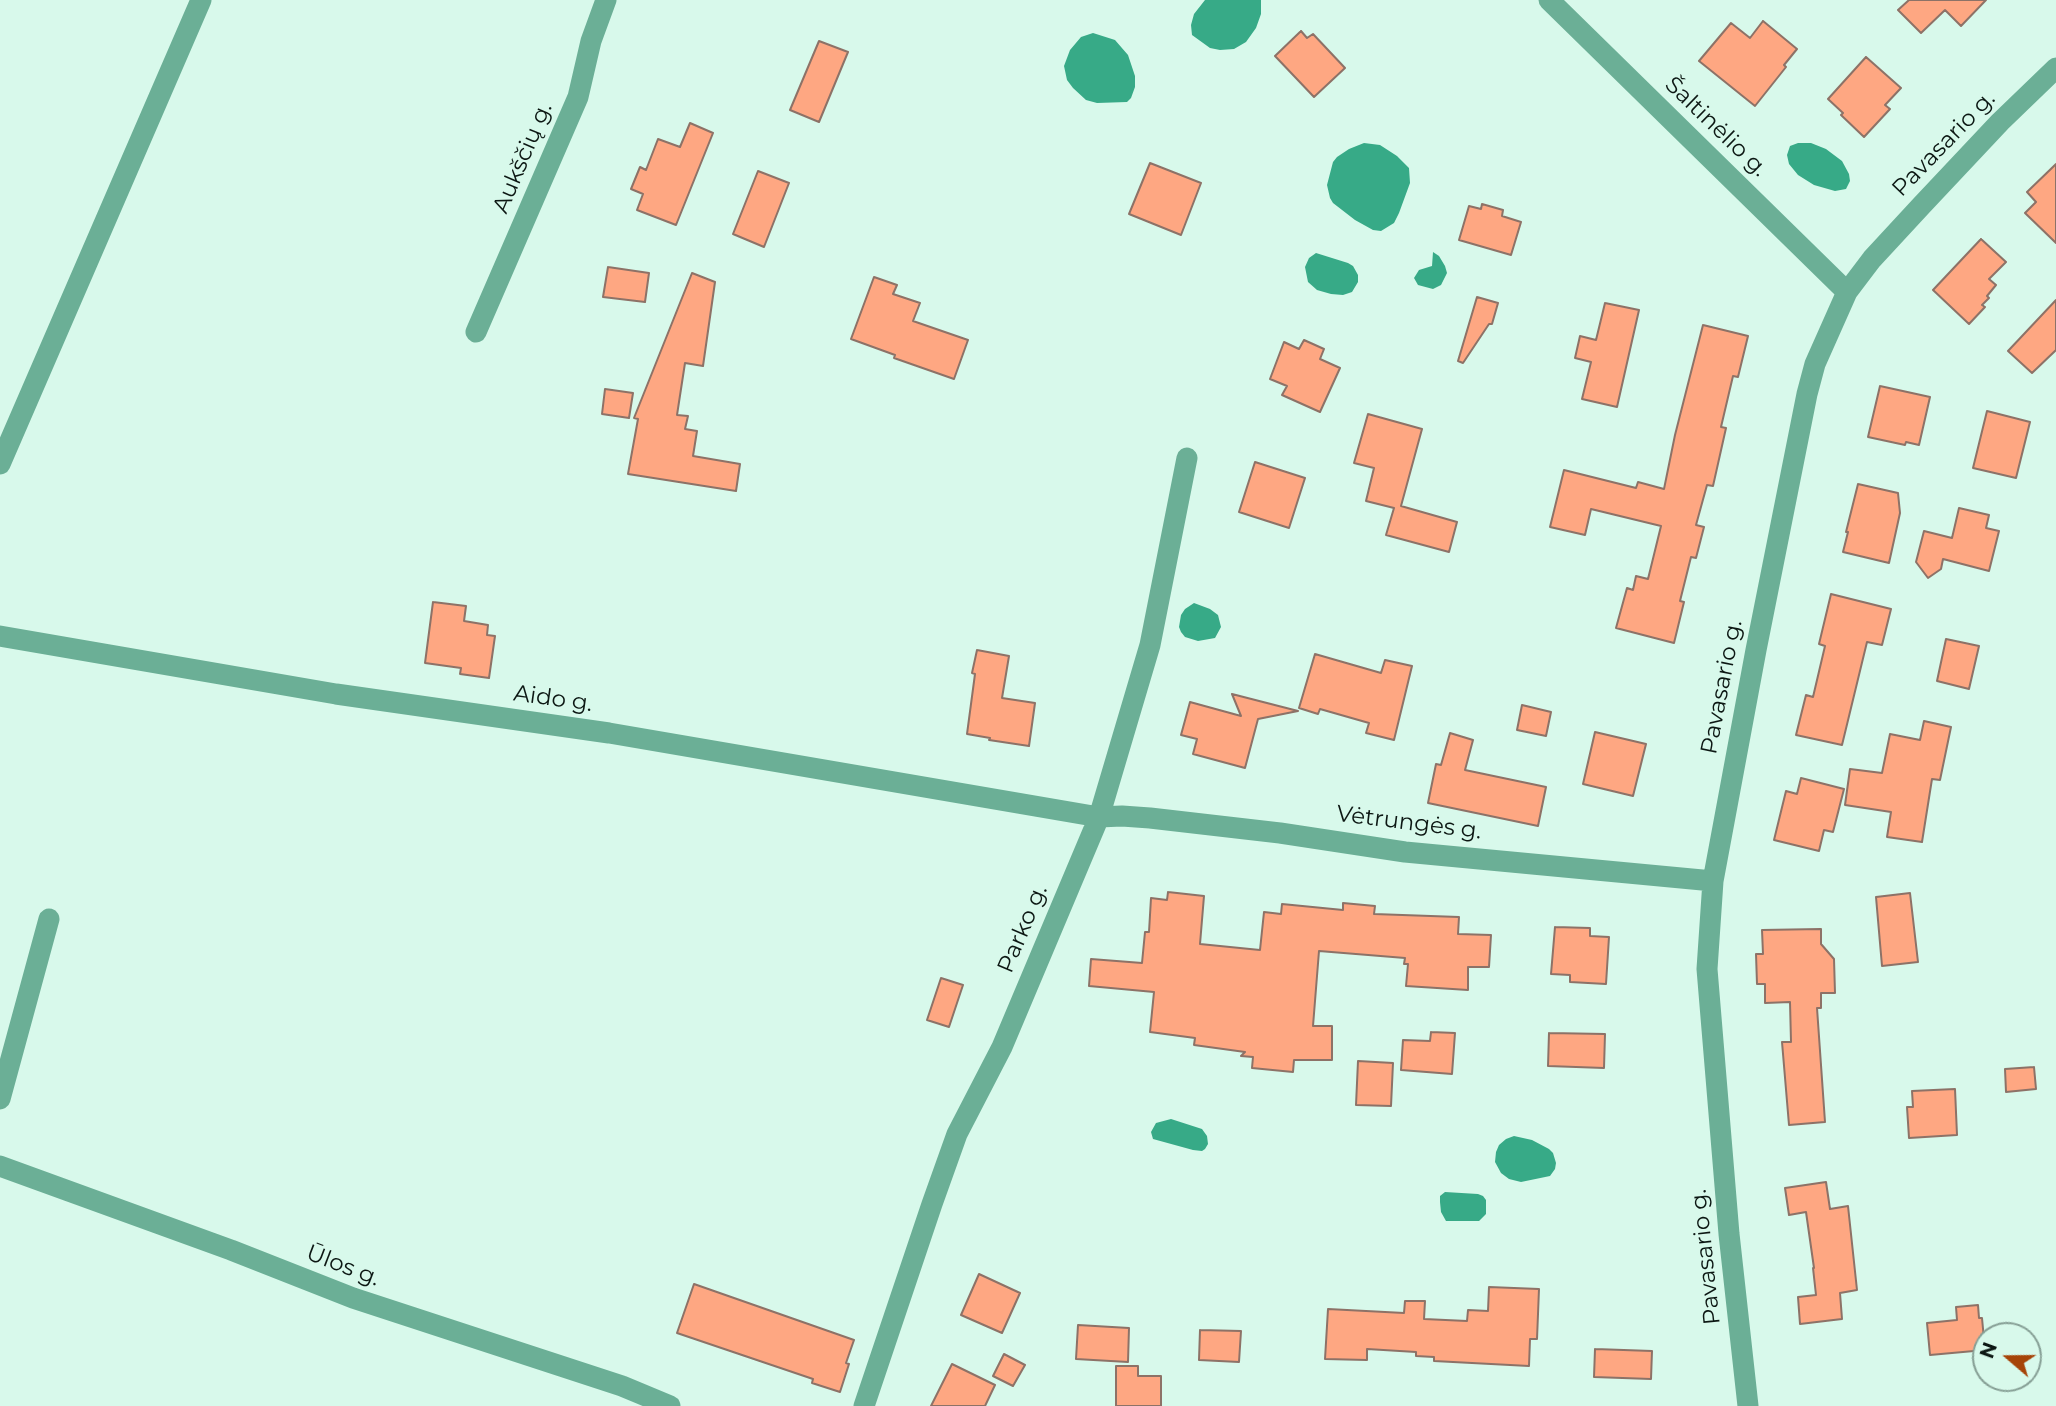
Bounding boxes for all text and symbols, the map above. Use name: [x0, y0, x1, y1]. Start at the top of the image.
street label: Šaltinėlio g.: [1659, 71, 1773, 183]
street label: Pavasario g.: [1887, 85, 2001, 203]
street label: Aukščių g.: [487, 99, 559, 217]
street label: Pavasario g.: [1695, 618, 1749, 756]
street label: Aido g.: [512, 680, 594, 718]
street label: Vėtrungės g.: [1335, 800, 1483, 846]
street label: Parko g.: [992, 881, 1054, 977]
street label: Pavasario g.: [1685, 1188, 1727, 1326]
street label: Ūlos g.: [302, 1239, 384, 1293]
north arrow: [1972, 1322, 2042, 1392]
text: N: [1975, 1339, 2002, 1361]

